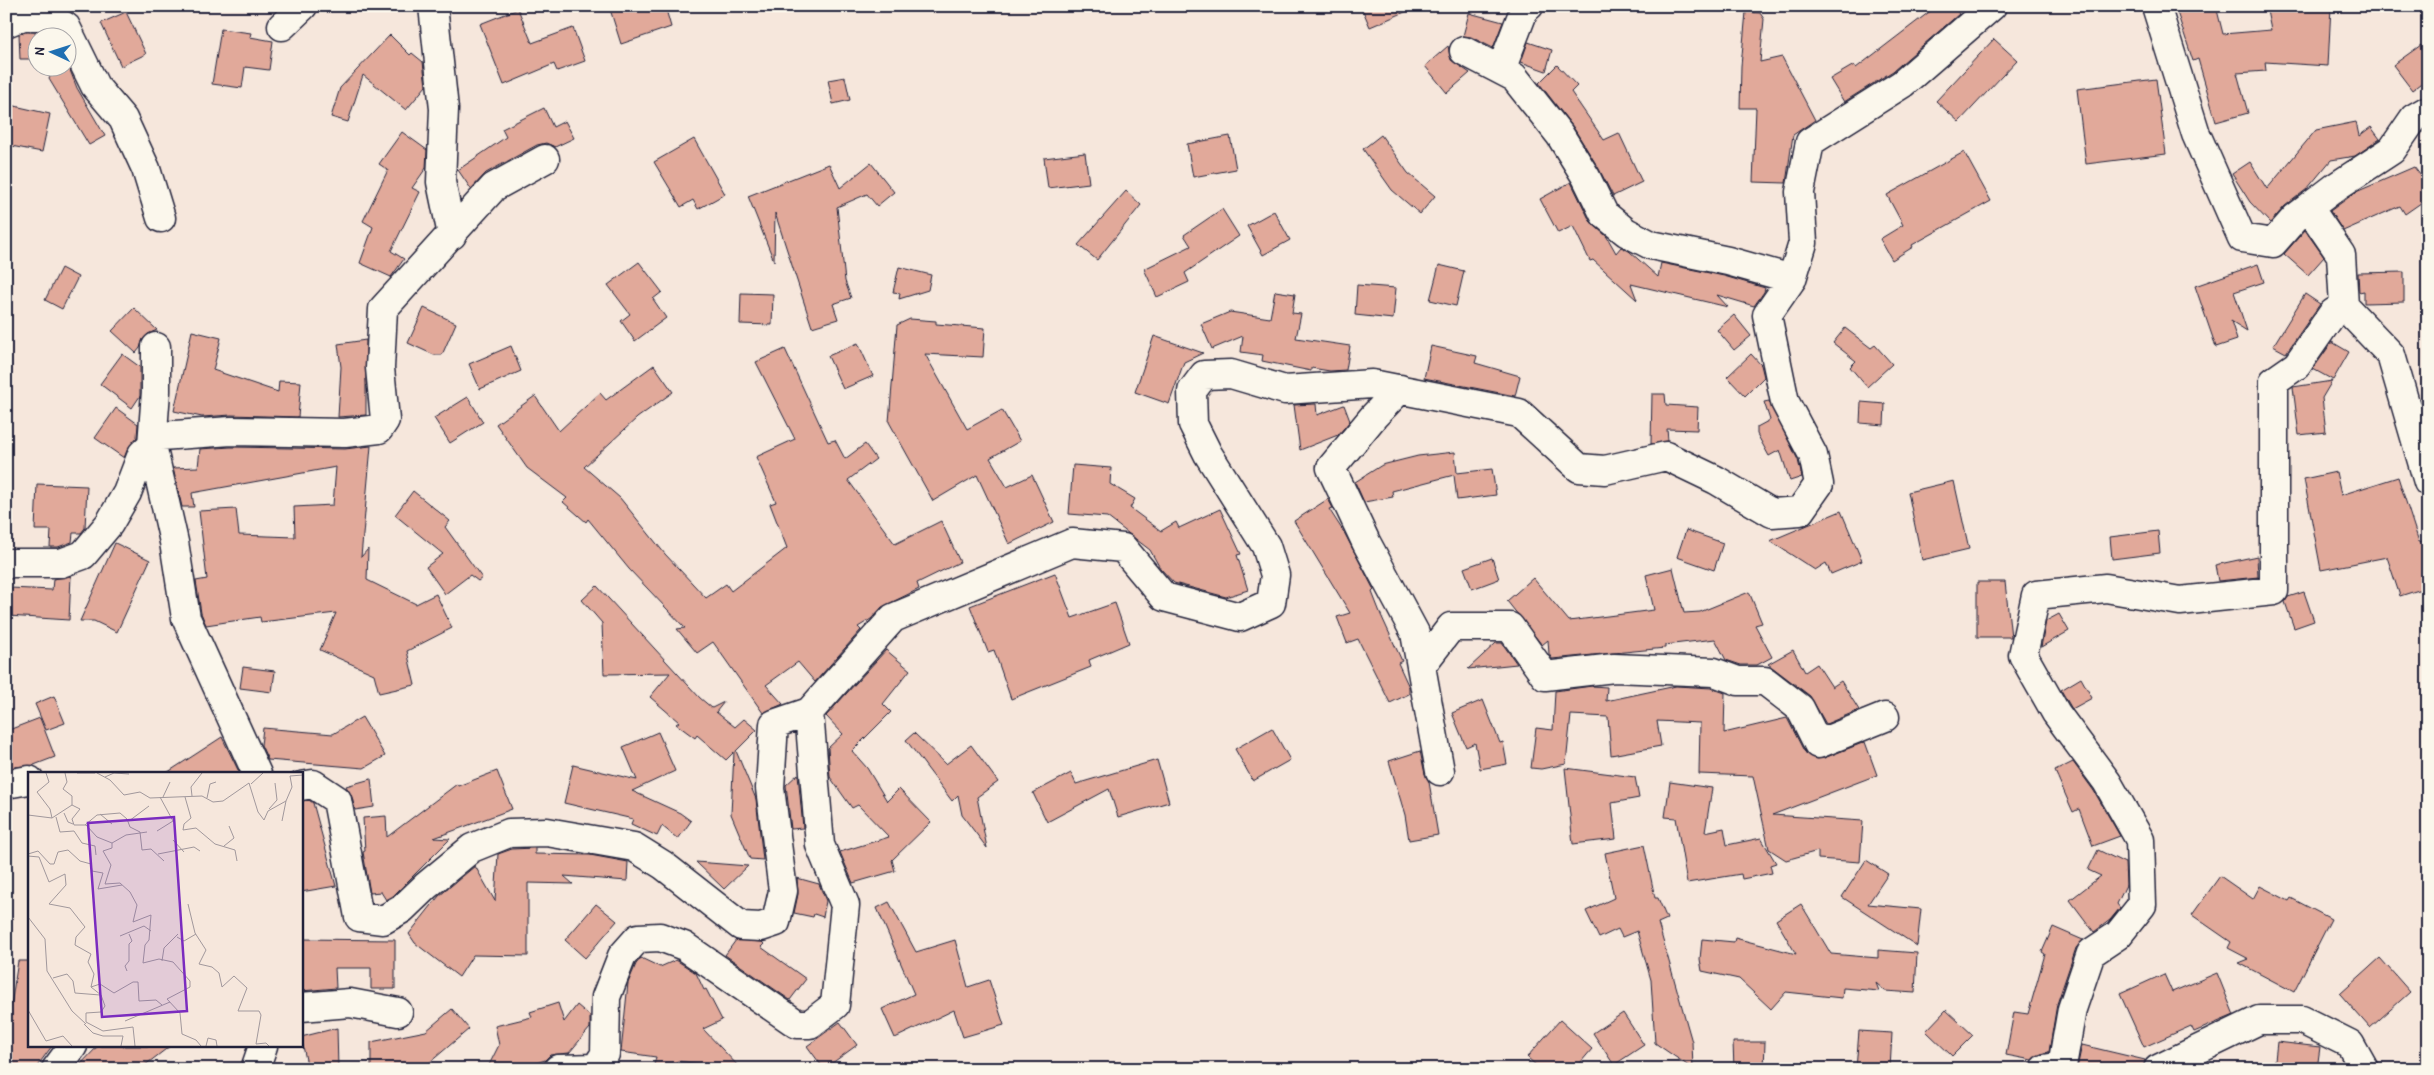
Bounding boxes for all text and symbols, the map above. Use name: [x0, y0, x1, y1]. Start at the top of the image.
north arrow: [28, 28, 78, 78]
text: N: [29, 46, 48, 55]
inset map: [28, 772, 302, 1048]

